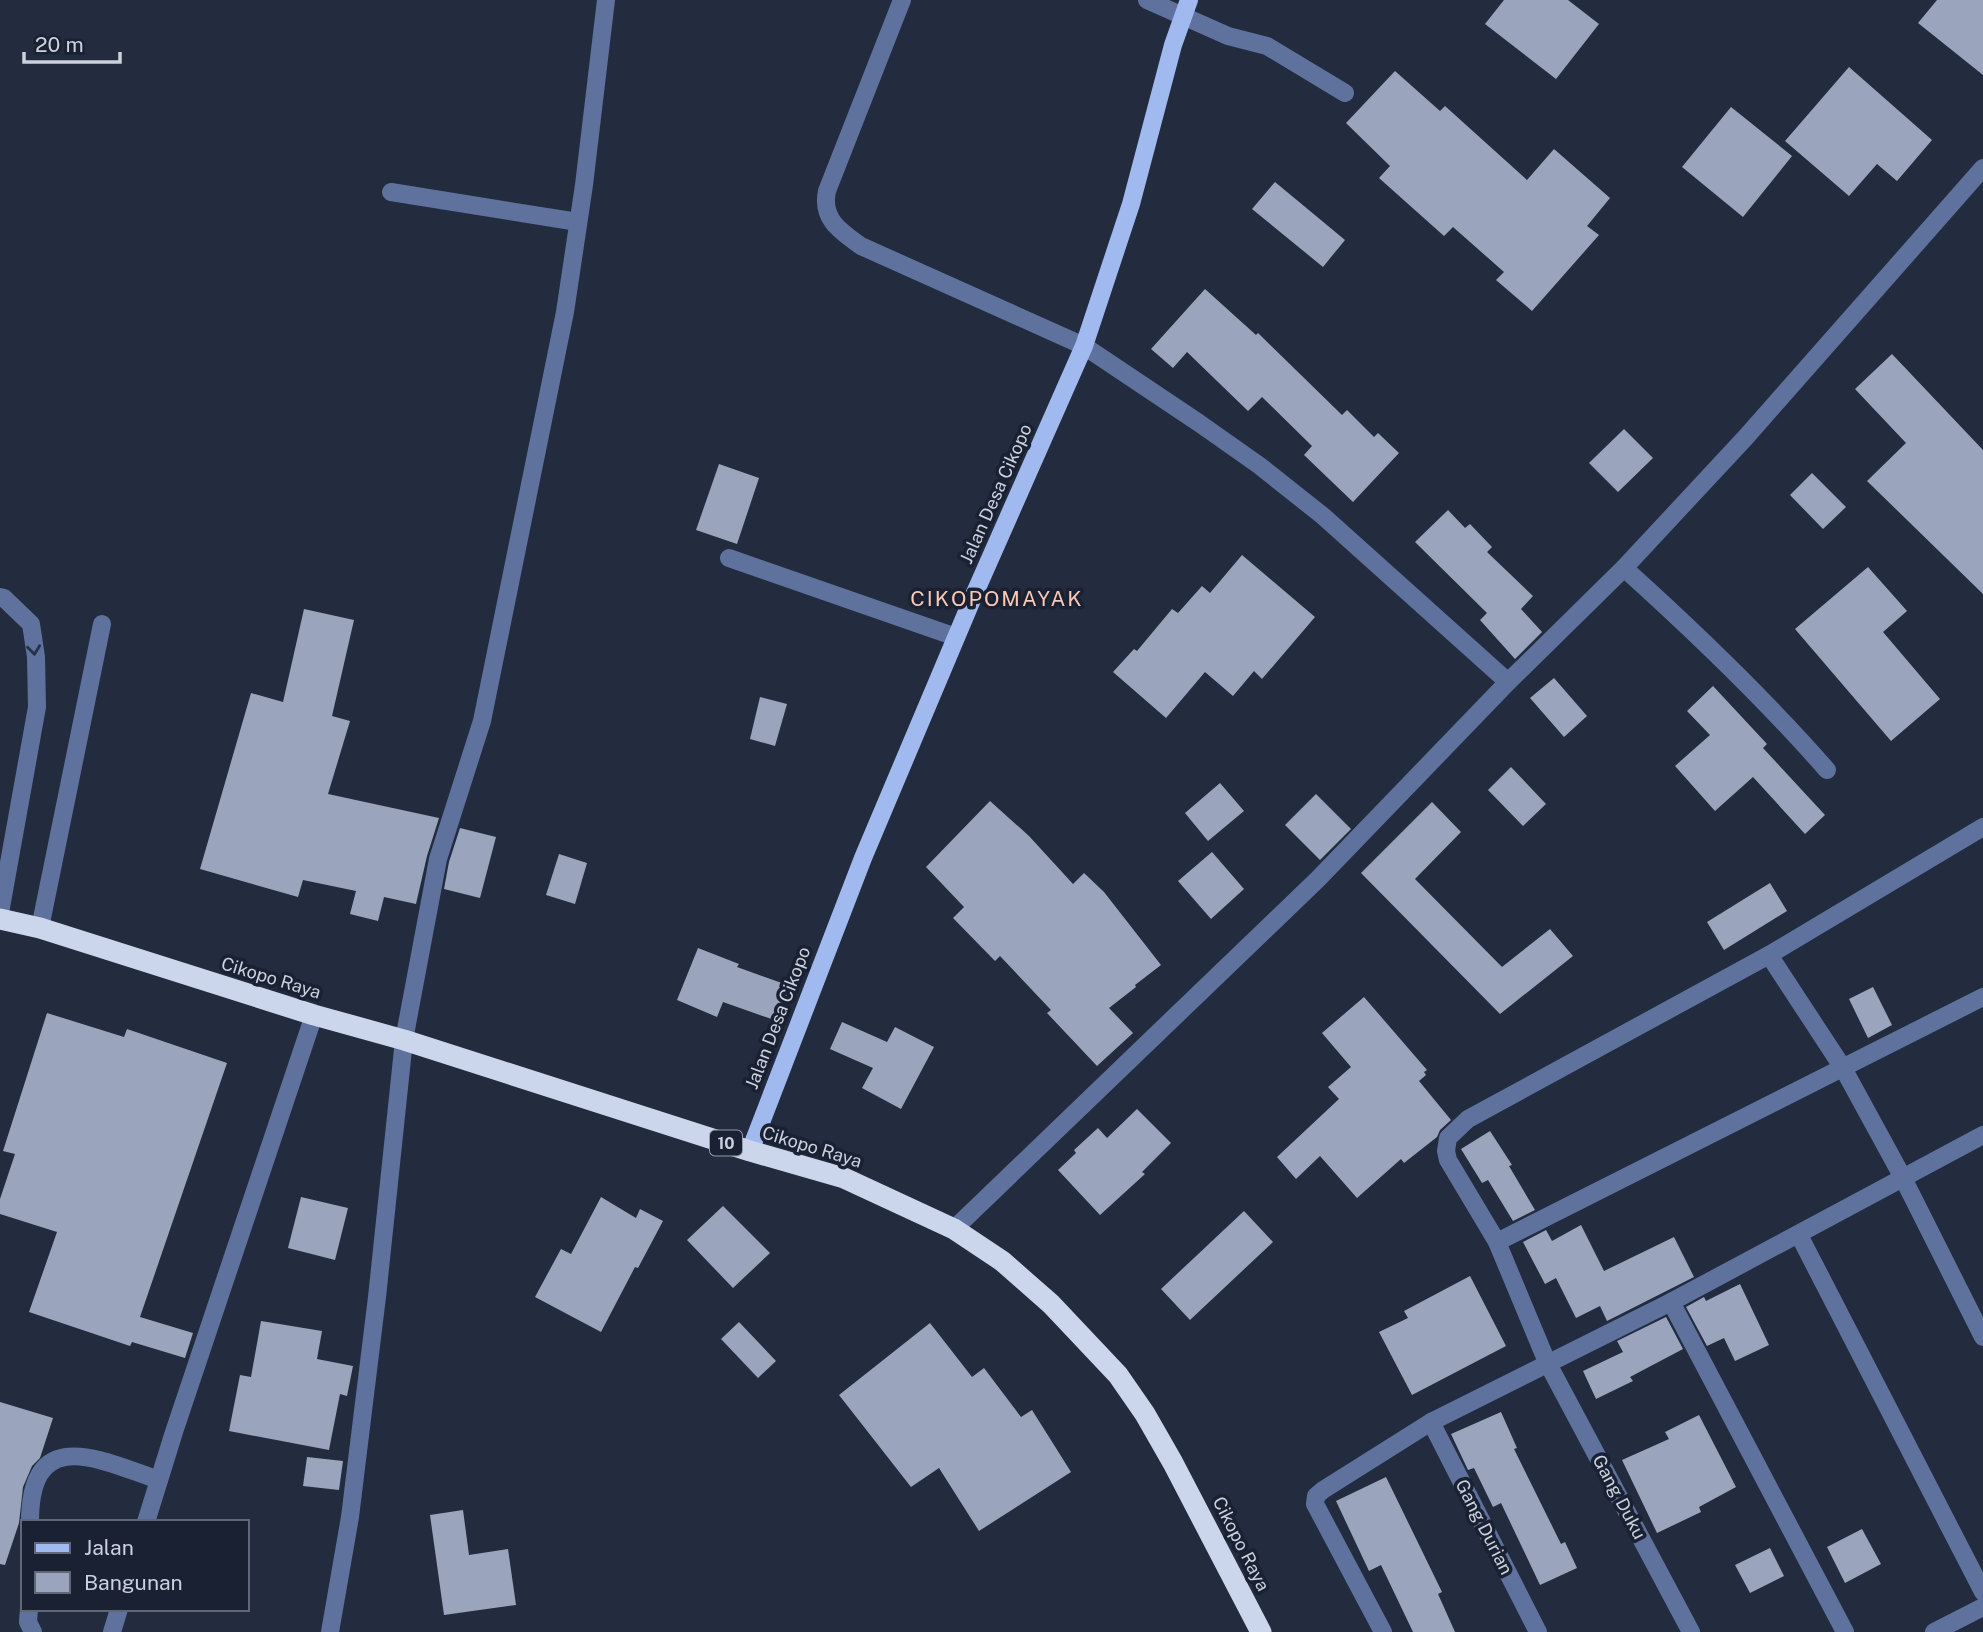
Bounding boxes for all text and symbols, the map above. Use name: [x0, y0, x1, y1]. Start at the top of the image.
scale bar: [24, 21, 121, 65]
text: 20 m: [35, 32, 84, 57]
street label: Jalan Desa Cikopo: [955, 421, 1036, 567]
district label: CIKOPOMAYAK: [910, 586, 1084, 611]
one-way arrow: [27, 645, 42, 656]
street label: Jalan Desa Cikopo: [741, 944, 814, 1092]
street label: Cikopo Raya: [219, 952, 323, 1003]
street label: Cikopo Raya: [760, 1121, 864, 1172]
road number: 10: [710, 1130, 742, 1156]
street label: Gang Duku: [1588, 1451, 1650, 1543]
street label: Gang Durian: [1451, 1476, 1517, 1578]
street label: Cikopo Raya: [1209, 1493, 1274, 1594]
legend: [21, 1520, 248, 1611]
text: Jalan: [84, 1535, 134, 1560]
text: Bangunan: [84, 1570, 183, 1595]

